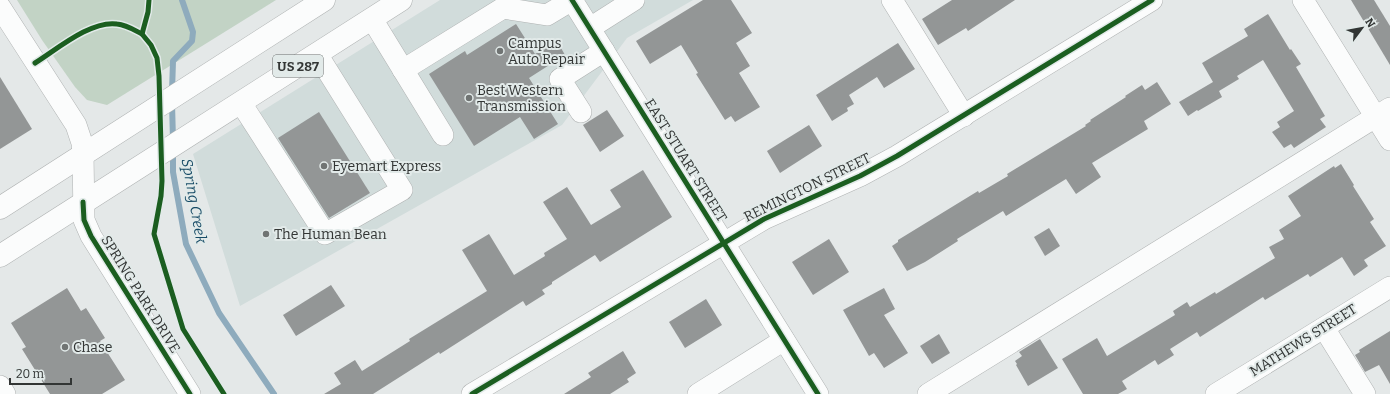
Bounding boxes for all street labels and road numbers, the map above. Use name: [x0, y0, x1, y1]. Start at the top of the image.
road number: US 287: [273, 55, 323, 77]
street label: EAST STUART STREET: [641, 96, 730, 225]
street label: REMINGTON STREET: [741, 149, 873, 226]
street label: SPRING PARK DRIVE: [97, 232, 184, 356]
street label: MATHEWS STREET: [1247, 301, 1360, 380]

